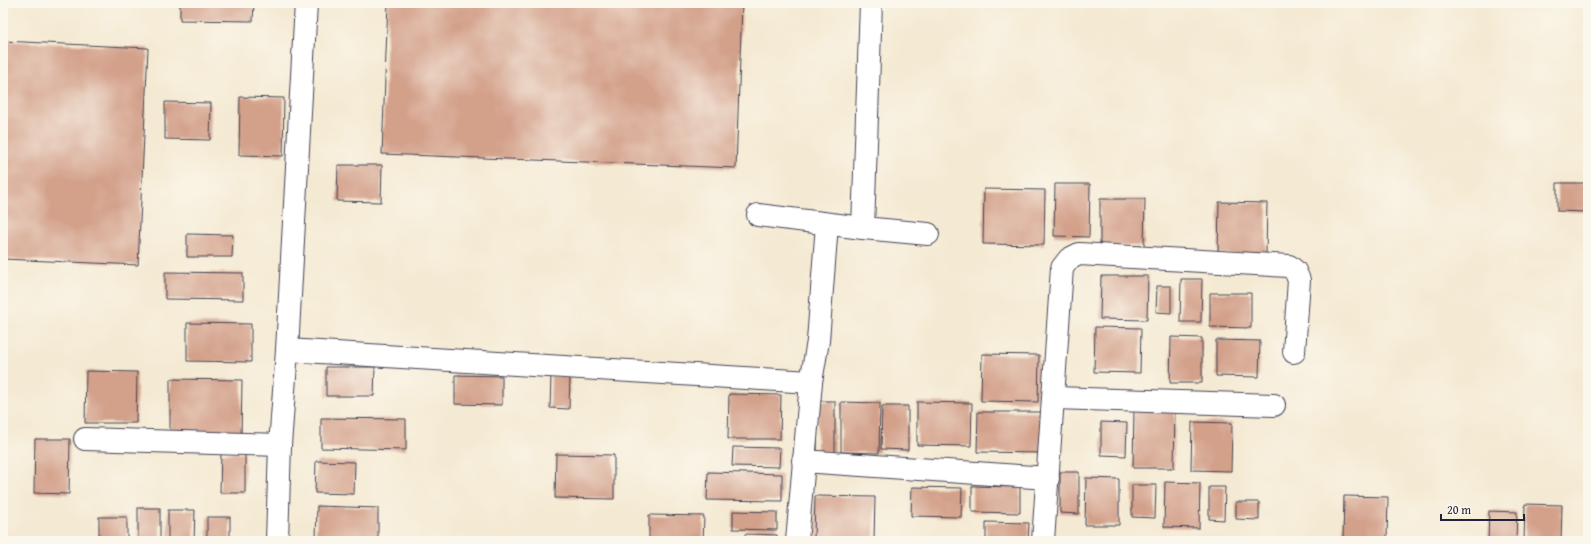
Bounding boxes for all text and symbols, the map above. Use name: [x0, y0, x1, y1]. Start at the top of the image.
scale bar: [1441, 496, 1524, 522]
text: 20 m: [1447, 501, 1471, 518]

